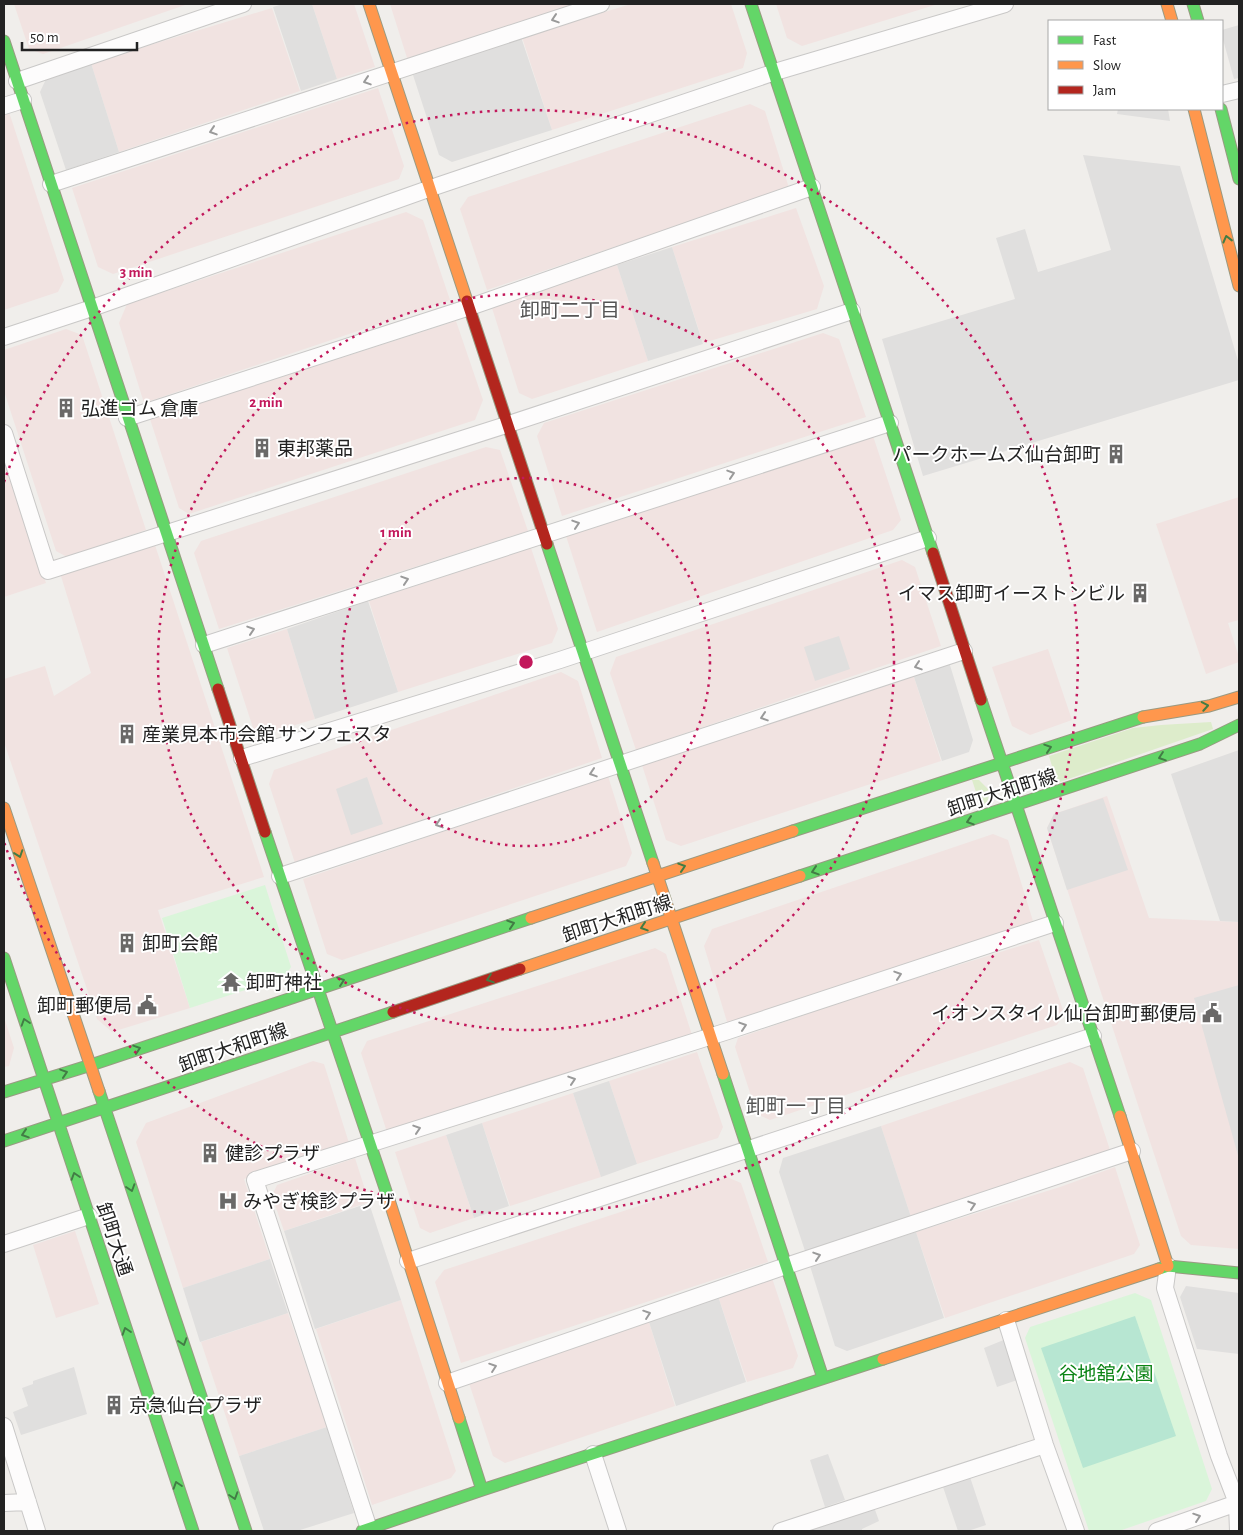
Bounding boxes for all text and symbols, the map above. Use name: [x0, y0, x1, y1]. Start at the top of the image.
one-way arrow: [551, 13, 559, 23]
scale bar: [22, 20, 138, 52]
legend: [1048, 20, 1223, 110]
text: 50 m: [30, 30, 59, 45]
text: Fast: [1093, 33, 1117, 48]
text: Slow: [1093, 58, 1121, 73]
one-way arrow: [363, 75, 372, 85]
text: Jam: [1093, 83, 1116, 98]
one-way arrow: [209, 126, 217, 136]
one-way arrow: [1222, 235, 1233, 243]
text: 3 min: [120, 265, 152, 280]
district label: 卸町二丁目: [520, 300, 620, 321]
text: 2 min: [249, 395, 283, 410]
building icon: 弘進ゴム 倉庫: [55, 397, 77, 419]
place label: 弘進ゴム 倉庫: [81, 398, 198, 419]
building icon: 東邦薬品: [251, 437, 273, 459]
place label: 東邦薬品: [277, 438, 353, 459]
building icon: パークホームズ仙台卸町: [1105, 443, 1127, 465]
place label: パークホームズ仙台卸町: [893, 444, 1101, 465]
one-way arrow: [726, 470, 735, 480]
one-way arrow: [572, 520, 580, 530]
text: 1 min: [380, 525, 412, 540]
one-way arrow: [401, 576, 409, 586]
building icon: イマス卸町イーストンビル: [1129, 582, 1151, 604]
place label: イマス卸町イーストンビル: [898, 583, 1125, 604]
one-way arrow: [246, 626, 254, 636]
centre of rings: [517, 653, 535, 671]
one-way arrow: [914, 660, 923, 670]
one-way arrow: [1200, 702, 1209, 712]
one-way arrow: [760, 711, 769, 721]
building icon: 産業見本市会館 サンフェスタ: [116, 723, 138, 745]
place label: 産業見本市会館 サンフェスタ: [142, 724, 392, 745]
one-way arrow: [1044, 744, 1052, 754]
one-way arrow: [1159, 751, 1167, 761]
street label: 卸町大和町線: [945, 765, 1060, 820]
one-way arrow: [589, 767, 598, 777]
one-way arrow: [966, 815, 974, 825]
one-way arrow: [435, 818, 443, 828]
one-way arrow: [14, 850, 24, 858]
one-way arrow: [678, 863, 686, 873]
one-way arrow: [811, 865, 820, 875]
street label: 卸町大和町線: [560, 891, 675, 946]
one-way arrow: [507, 920, 515, 930]
one-way arrow: [640, 921, 649, 931]
building icon: 卸町会館: [116, 932, 138, 954]
place label: 卸町会館: [142, 933, 218, 954]
temple icon: 卸町神社: [220, 971, 242, 993]
one-way arrow: [893, 971, 901, 981]
place label: 卸町神社: [246, 972, 322, 993]
one-way arrow: [486, 973, 495, 983]
one-way arrow: [336, 977, 344, 987]
public building icon: 卸町郵便局: [136, 994, 158, 1016]
place label: 卸町郵便局: [37, 995, 132, 1016]
public building icon: イオンスタイル仙台卸町郵便局: [1201, 1002, 1223, 1024]
place label: イオンスタイル仙台卸町郵便局: [931, 1003, 1197, 1024]
one-way arrow: [21, 1018, 31, 1027]
street label: 卸町大和町線: [176, 1019, 290, 1076]
one-way arrow: [739, 1022, 747, 1032]
one-way arrow: [132, 1045, 141, 1055]
one-way arrow: [59, 1069, 68, 1079]
one-way arrow: [567, 1075, 575, 1085]
district label: 卸町一丁目: [746, 1096, 846, 1117]
one-way arrow: [412, 1124, 420, 1134]
one-way arrow: [21, 1129, 30, 1139]
building icon: 健診プラザ: [199, 1142, 221, 1164]
place label: 健診プラザ: [225, 1144, 320, 1164]
one-way arrow: [71, 1173, 81, 1181]
one-way arrow: [125, 1183, 135, 1192]
hospital icon: みやぎ検診プラザ: [217, 1190, 239, 1212]
place label: みやぎ検診プラザ: [243, 1191, 395, 1212]
street label: 卸町大通: [93, 1200, 136, 1279]
one-way arrow: [967, 1200, 975, 1210]
one-way arrow: [813, 1251, 821, 1261]
one-way arrow: [642, 1310, 651, 1320]
one-way arrow: [122, 1327, 132, 1335]
one-way arrow: [177, 1338, 187, 1346]
one-way arrow: [489, 1363, 497, 1373]
park label: 谷地舘公園: [1058, 1364, 1154, 1384]
building icon: 京急仙台プラザ: [103, 1394, 125, 1416]
place label: 京急仙台プラザ: [129, 1395, 262, 1416]
one-way arrow: [173, 1481, 183, 1490]
one-way arrow: [228, 1492, 238, 1500]
one-way arrow: [1192, 1513, 1201, 1523]

